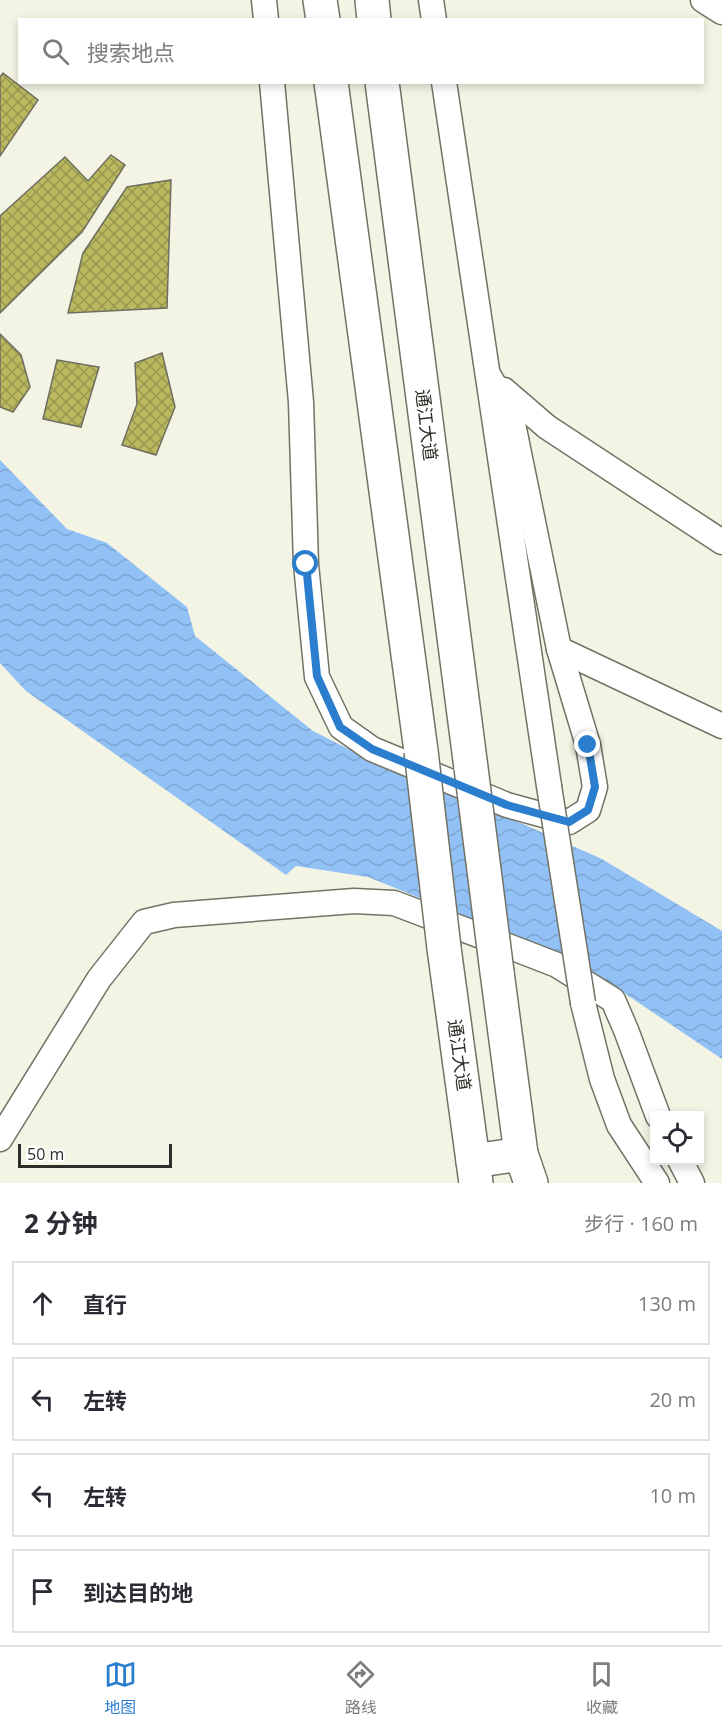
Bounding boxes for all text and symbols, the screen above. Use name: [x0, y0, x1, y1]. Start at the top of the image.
search box: [18, 18, 704, 84]
icon: search: [39, 35, 72, 68]
text: 搜索地点: [87, 37, 175, 67]
street label: 通江大道: [411, 388, 443, 462]
route start: [292, 550, 318, 576]
route end: [574, 731, 600, 757]
street label: 通江大道: [443, 1018, 477, 1092]
map controls: [650, 1111, 704, 1165]
button: locate: [650, 1111, 704, 1165]
scale bar: [18, 1141, 172, 1168]
text: 50 m: [27, 1143, 64, 1165]
text: 2 分钟: [24, 1205, 98, 1241]
text: 步行 · 160 m: [584, 1210, 698, 1237]
icon: ahead: [26, 1287, 59, 1320]
text: 直行: [83, 1289, 127, 1319]
text: 130 m: [638, 1290, 696, 1317]
icon: left: [26, 1383, 59, 1416]
text: 左转: [83, 1385, 127, 1415]
text: 20 m: [649, 1386, 696, 1413]
icon: left: [26, 1479, 59, 1512]
text: 左转: [83, 1481, 127, 1511]
text: 10 m: [649, 1482, 696, 1509]
icon: arrive: [26, 1575, 59, 1608]
text: 到达目的地: [83, 1577, 193, 1607]
tab: 地图: [104, 1658, 137, 1718]
tab: 路线: [344, 1658, 377, 1718]
tab: 收藏: [585, 1658, 618, 1718]

